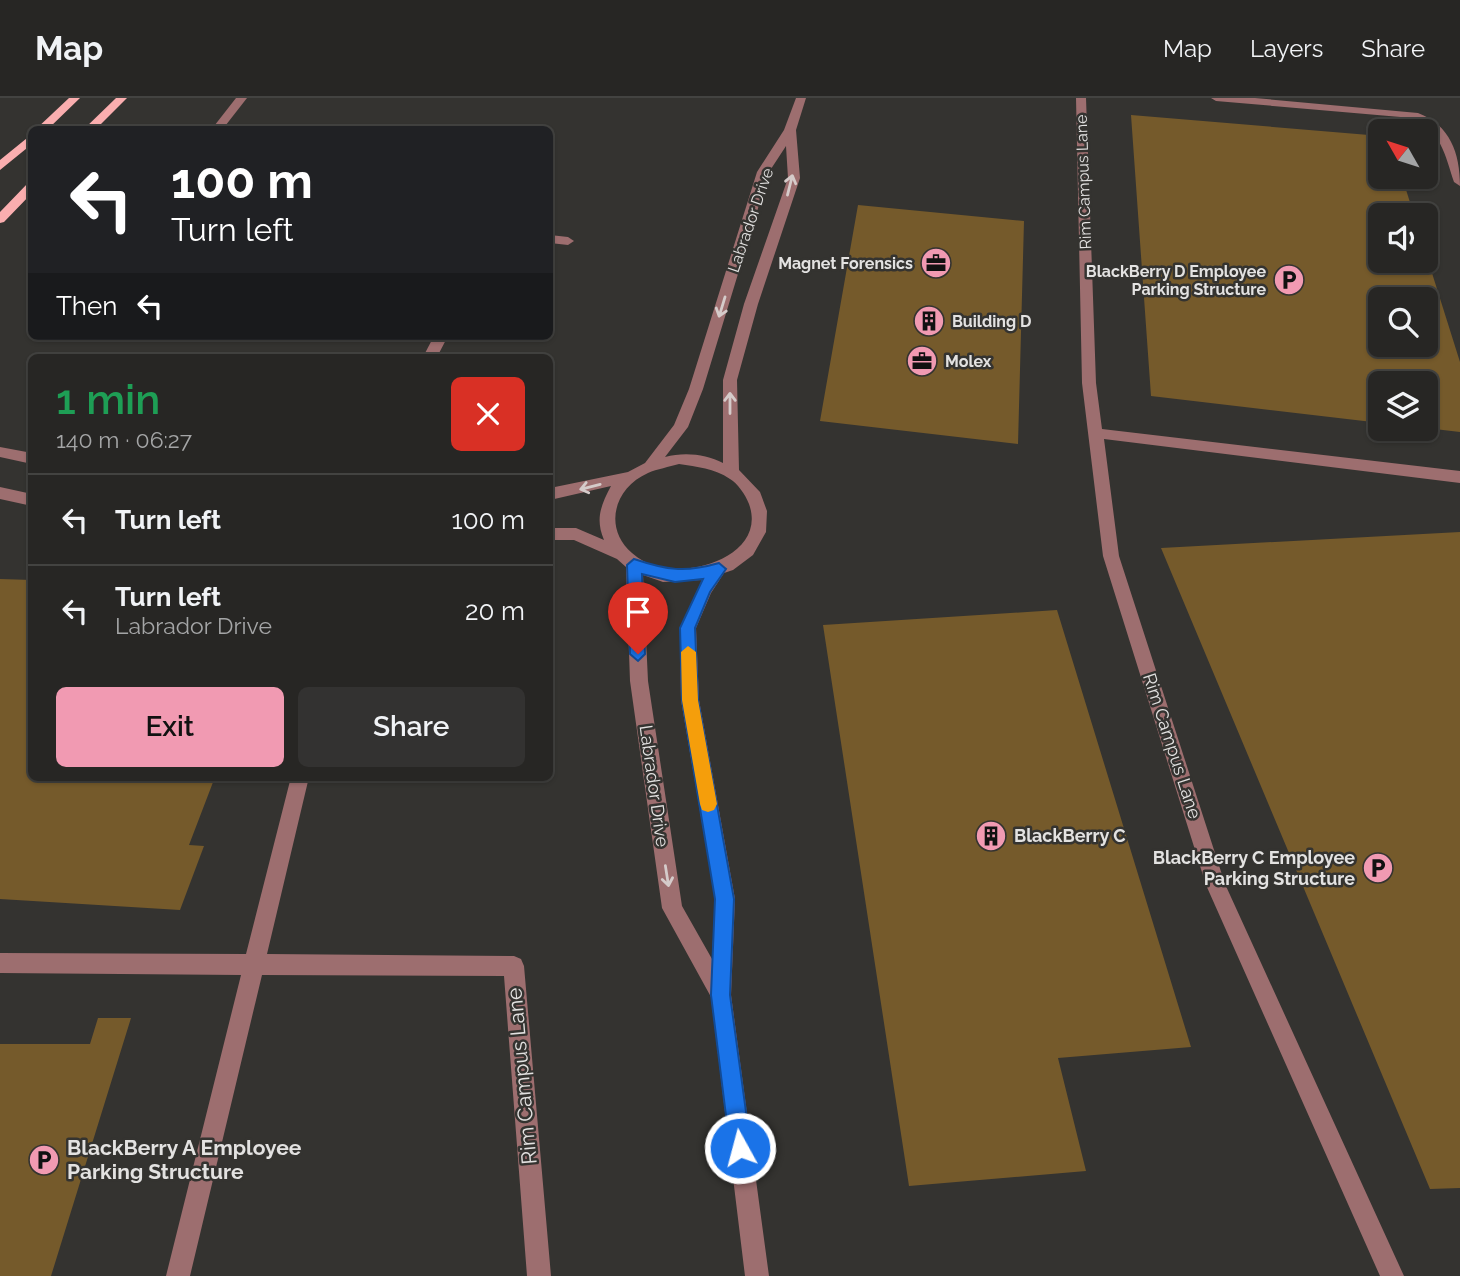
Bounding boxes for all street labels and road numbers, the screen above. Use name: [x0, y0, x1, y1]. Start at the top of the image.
street label: Rim Campus Lane: [1072, 114, 1095, 250]
street label: Labrador Drive: [724, 165, 777, 275]
street label: Rim Campus Lane: [1139, 670, 1206, 822]
street label: Labrador Drive: [636, 724, 674, 849]
street label: Rim Campus Lane: [501, 987, 542, 1165]

